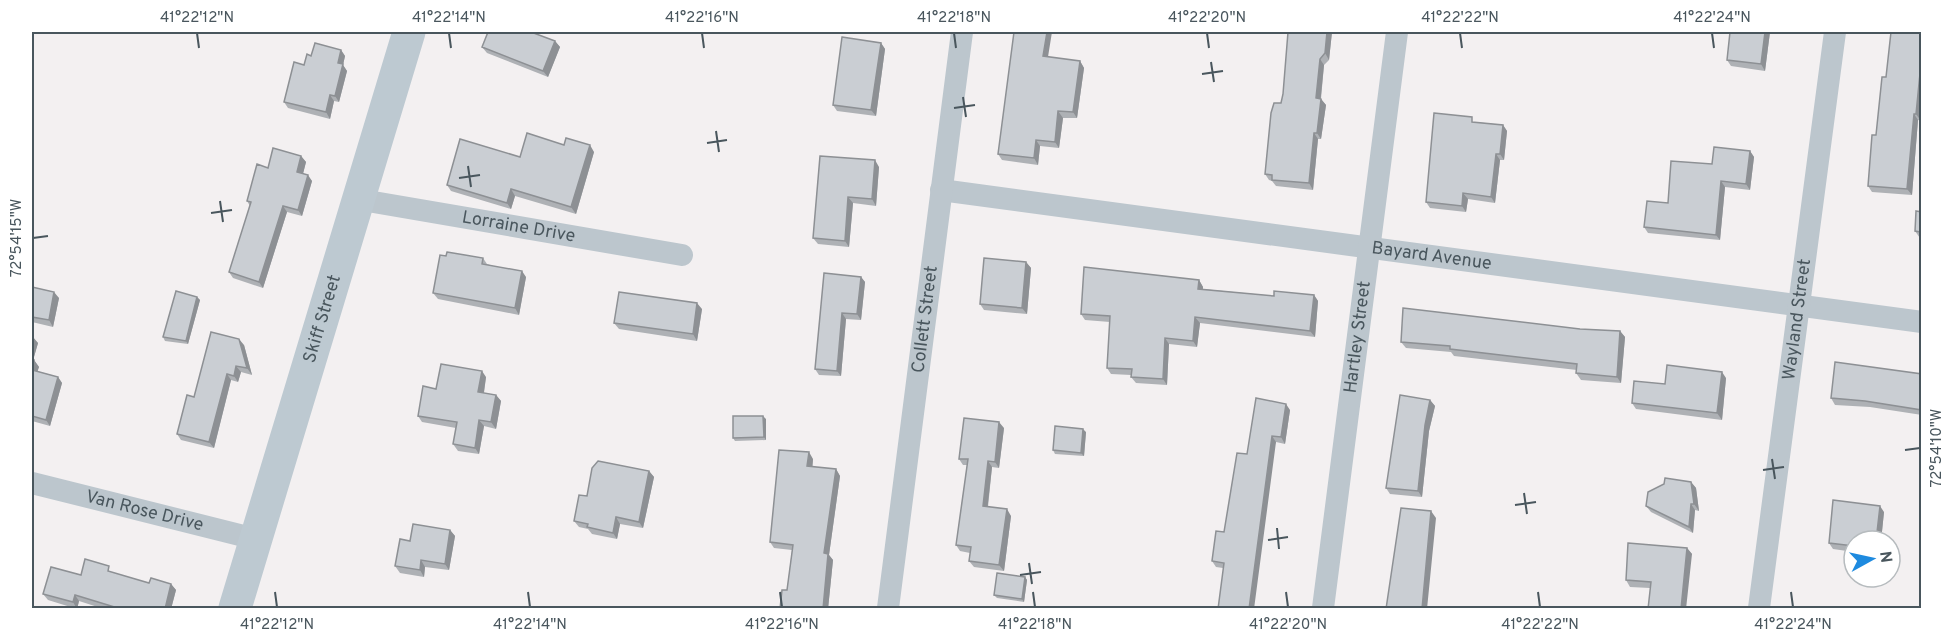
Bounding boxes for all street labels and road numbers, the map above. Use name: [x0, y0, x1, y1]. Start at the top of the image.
street label: Lorraine Drive: [460, 206, 577, 248]
street label: Bayard Avenue: [1370, 237, 1493, 275]
street label: Wayland Street: [1778, 257, 1816, 382]
street label: Collett Street: [907, 264, 943, 374]
street label: Skiff Street: [298, 272, 346, 366]
street label: Hartley Street: [1339, 280, 1376, 395]
street label: Van Rose Drive: [83, 485, 206, 537]

